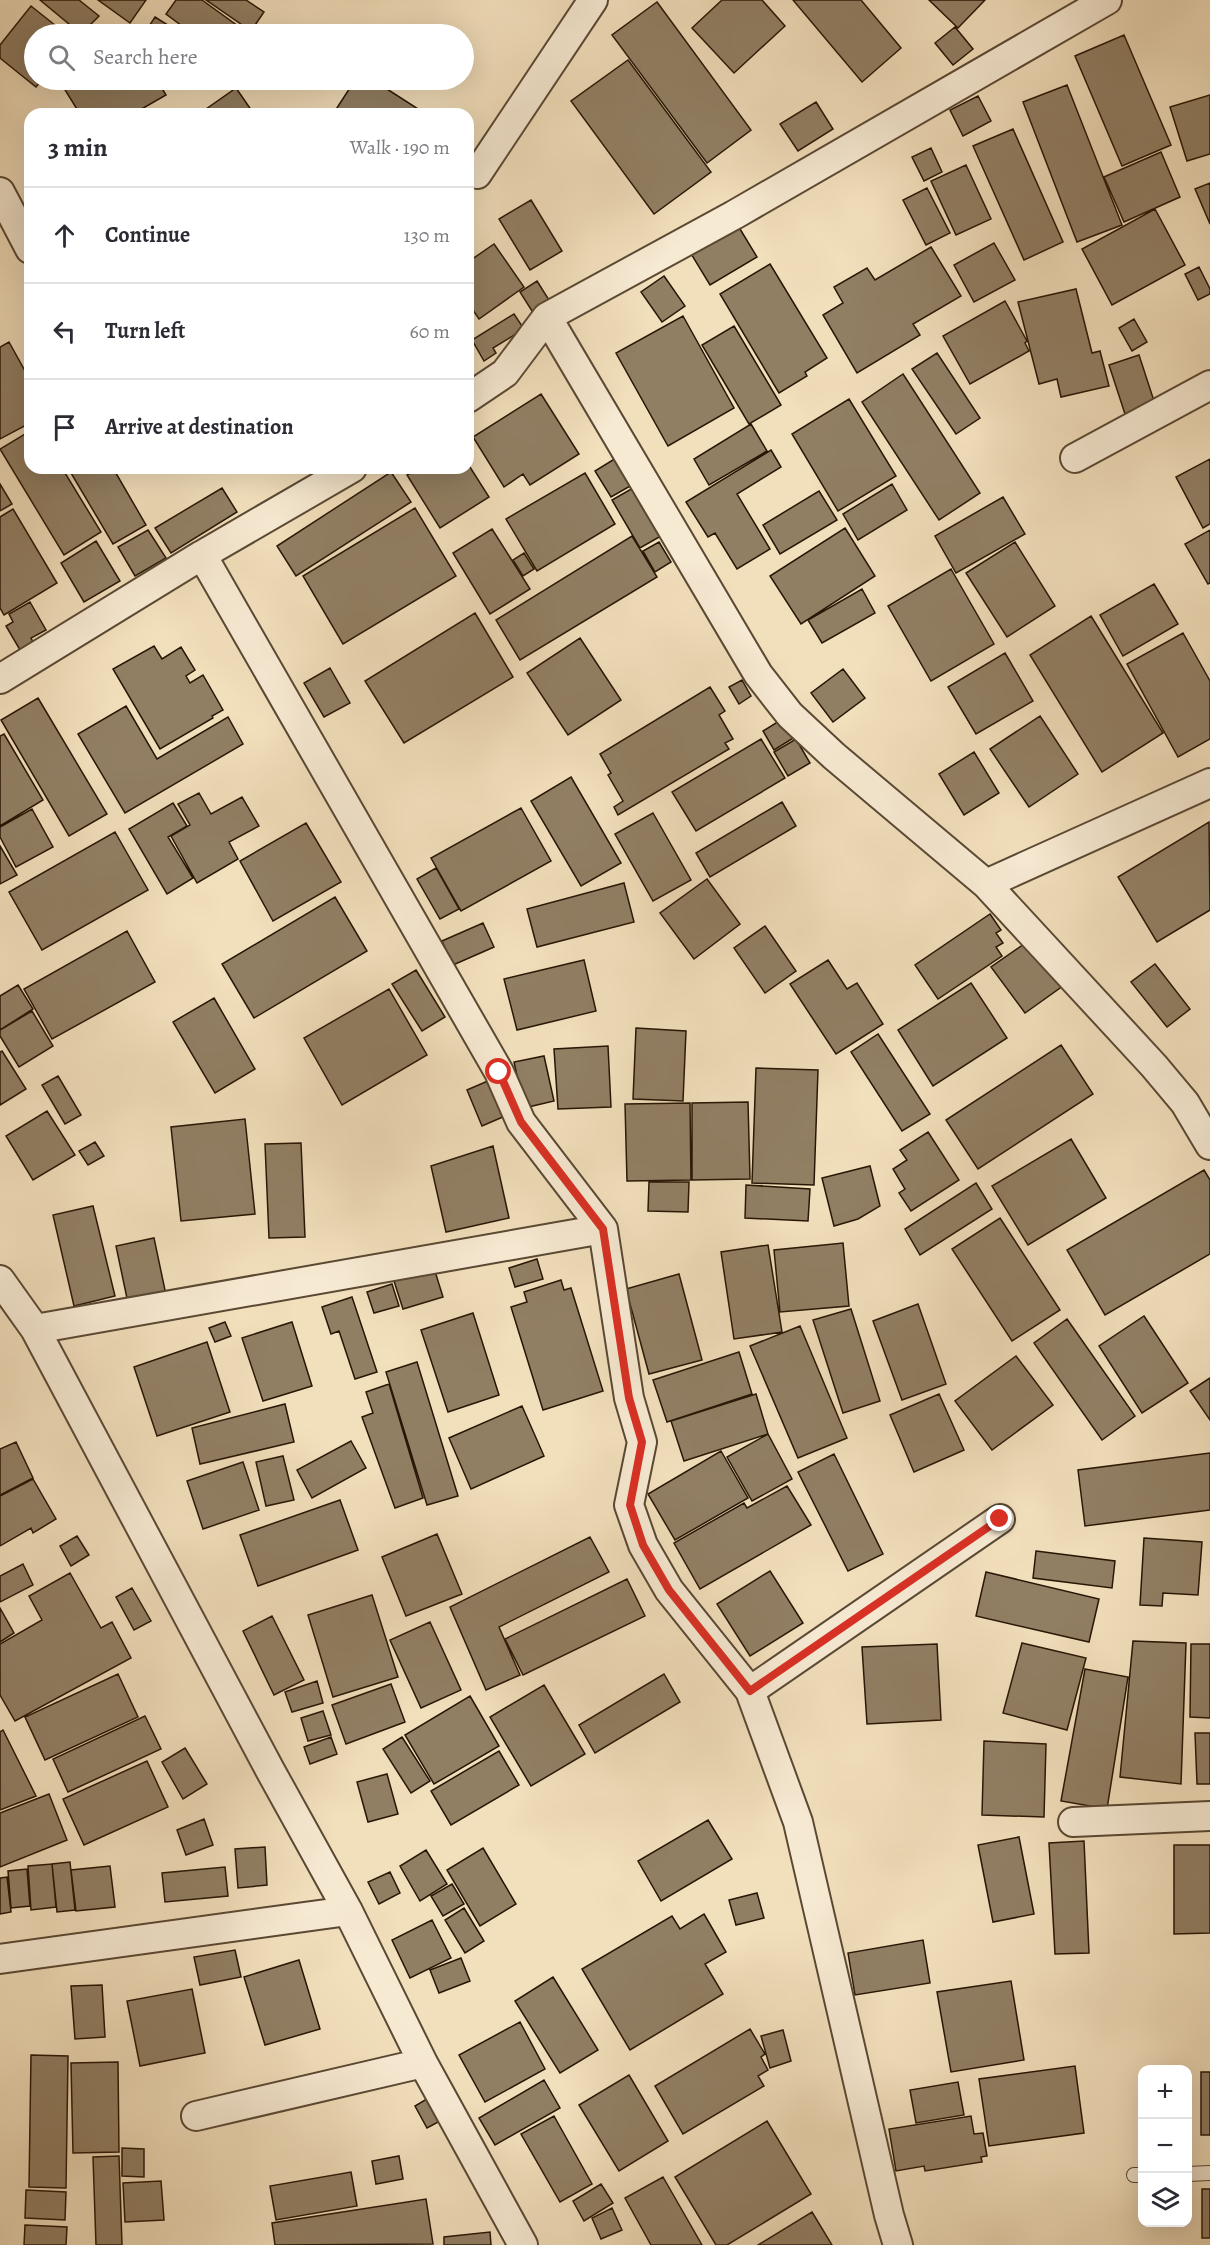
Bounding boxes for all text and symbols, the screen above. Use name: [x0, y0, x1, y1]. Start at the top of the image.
search box: [24, 24, 474, 90]
icon: search: [45, 41, 78, 74]
text: Search here: [93, 42, 198, 72]
text: 3 min: [48, 130, 108, 165]
text: Walk · 190 m: [350, 134, 450, 161]
icon: ahead: [48, 219, 81, 252]
text: Continue: [105, 220, 190, 250]
text: 130 m: [404, 222, 450, 249]
icon: left: [48, 315, 81, 348]
text: Turn left: [105, 316, 185, 346]
text: 60 m: [410, 318, 450, 345]
icon: arrive: [48, 411, 81, 444]
text: Arrive at destination: [105, 412, 294, 442]
route start: [485, 1058, 511, 1084]
route end: [986, 1505, 1012, 1531]
map controls: [1138, 2065, 1192, 2227]
button: +: [1138, 2065, 1192, 2119]
button: −: [1138, 2119, 1192, 2173]
button: layers: [1138, 2173, 1192, 2227]

